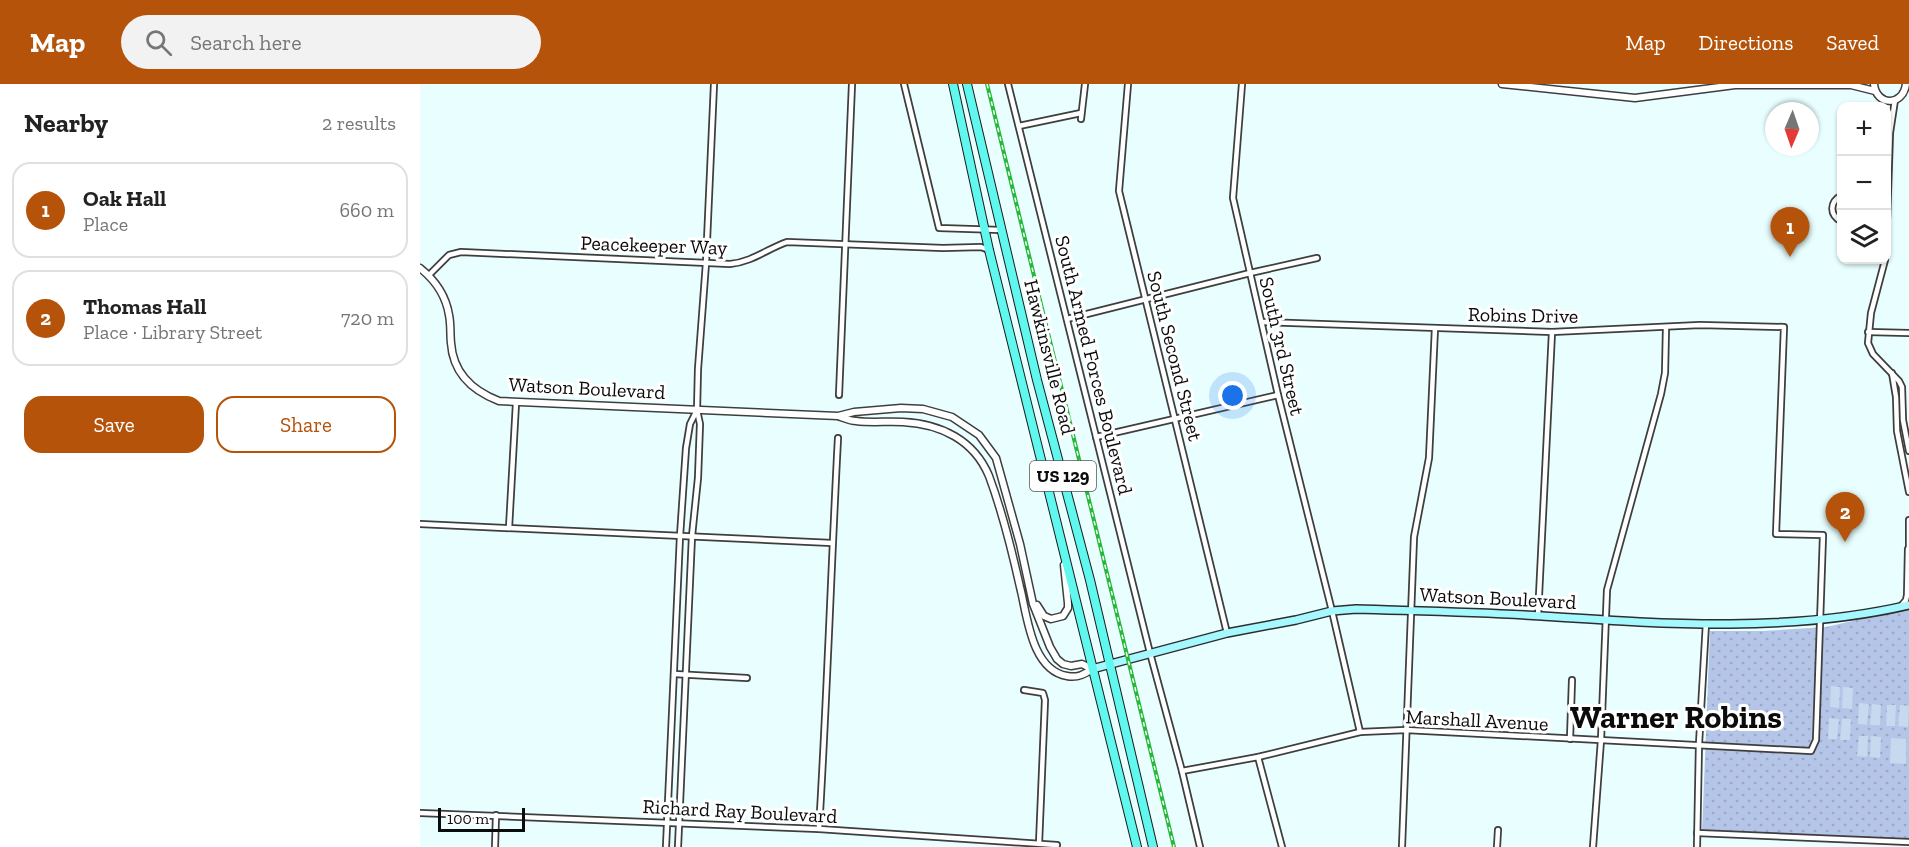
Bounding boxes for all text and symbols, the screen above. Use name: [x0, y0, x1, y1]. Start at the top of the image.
search box: [121, 15, 541, 69]
text: Map: [30, 26, 85, 59]
icon: search: [142, 26, 175, 59]
text: Search here: [190, 29, 302, 56]
text: Map: [1626, 30, 1666, 55]
text: Directions: [1699, 30, 1793, 55]
text: Saved: [1826, 30, 1879, 55]
north arrow: [1765, 102, 1819, 156]
map controls: [1837, 102, 1891, 264]
button: +: [1837, 102, 1891, 156]
text: Nearby: [24, 107, 108, 139]
text: 2 results: [322, 111, 396, 135]
button: −: [1837, 156, 1891, 210]
text: Oak Hall: [83, 185, 166, 212]
text: 1: [41, 198, 50, 222]
text: 660 m: [339, 198, 394, 222]
pin: 1: [1770, 208, 1810, 257]
button: layers: [1837, 210, 1891, 264]
text: Place: [83, 212, 128, 236]
street label: Peacekeeper Way: [580, 230, 729, 260]
street label: South Armed Forces Boulevard: [1050, 233, 1138, 497]
street label: South Second Street: [1142, 269, 1208, 444]
street label: South 3rd Street: [1254, 274, 1310, 418]
street label: Hawkinsville Road: [1019, 277, 1081, 437]
text: Thomas Hall: [83, 293, 206, 320]
street label: Robins Drive: [1468, 302, 1578, 328]
text: 2: [40, 306, 51, 330]
text: 720 m: [341, 306, 394, 330]
text: Place · Library Street: [83, 320, 262, 344]
street label: Watson Boulevard: [508, 372, 666, 404]
your location: [1218, 381, 1247, 410]
button: Save: [24, 396, 204, 453]
button: Share: [216, 396, 396, 453]
road number: US 129: [1030, 461, 1096, 491]
pin: 2: [1826, 492, 1864, 542]
street label: Watson Boulevard: [1419, 582, 1577, 614]
district label: Warner Robins: [1570, 698, 1782, 736]
street label: Marshall Avenue: [1405, 704, 1549, 736]
street label: Richard Ray Boulevard: [642, 794, 838, 828]
scale bar: [438, 805, 525, 832]
text: 100 m: [447, 809, 489, 828]

